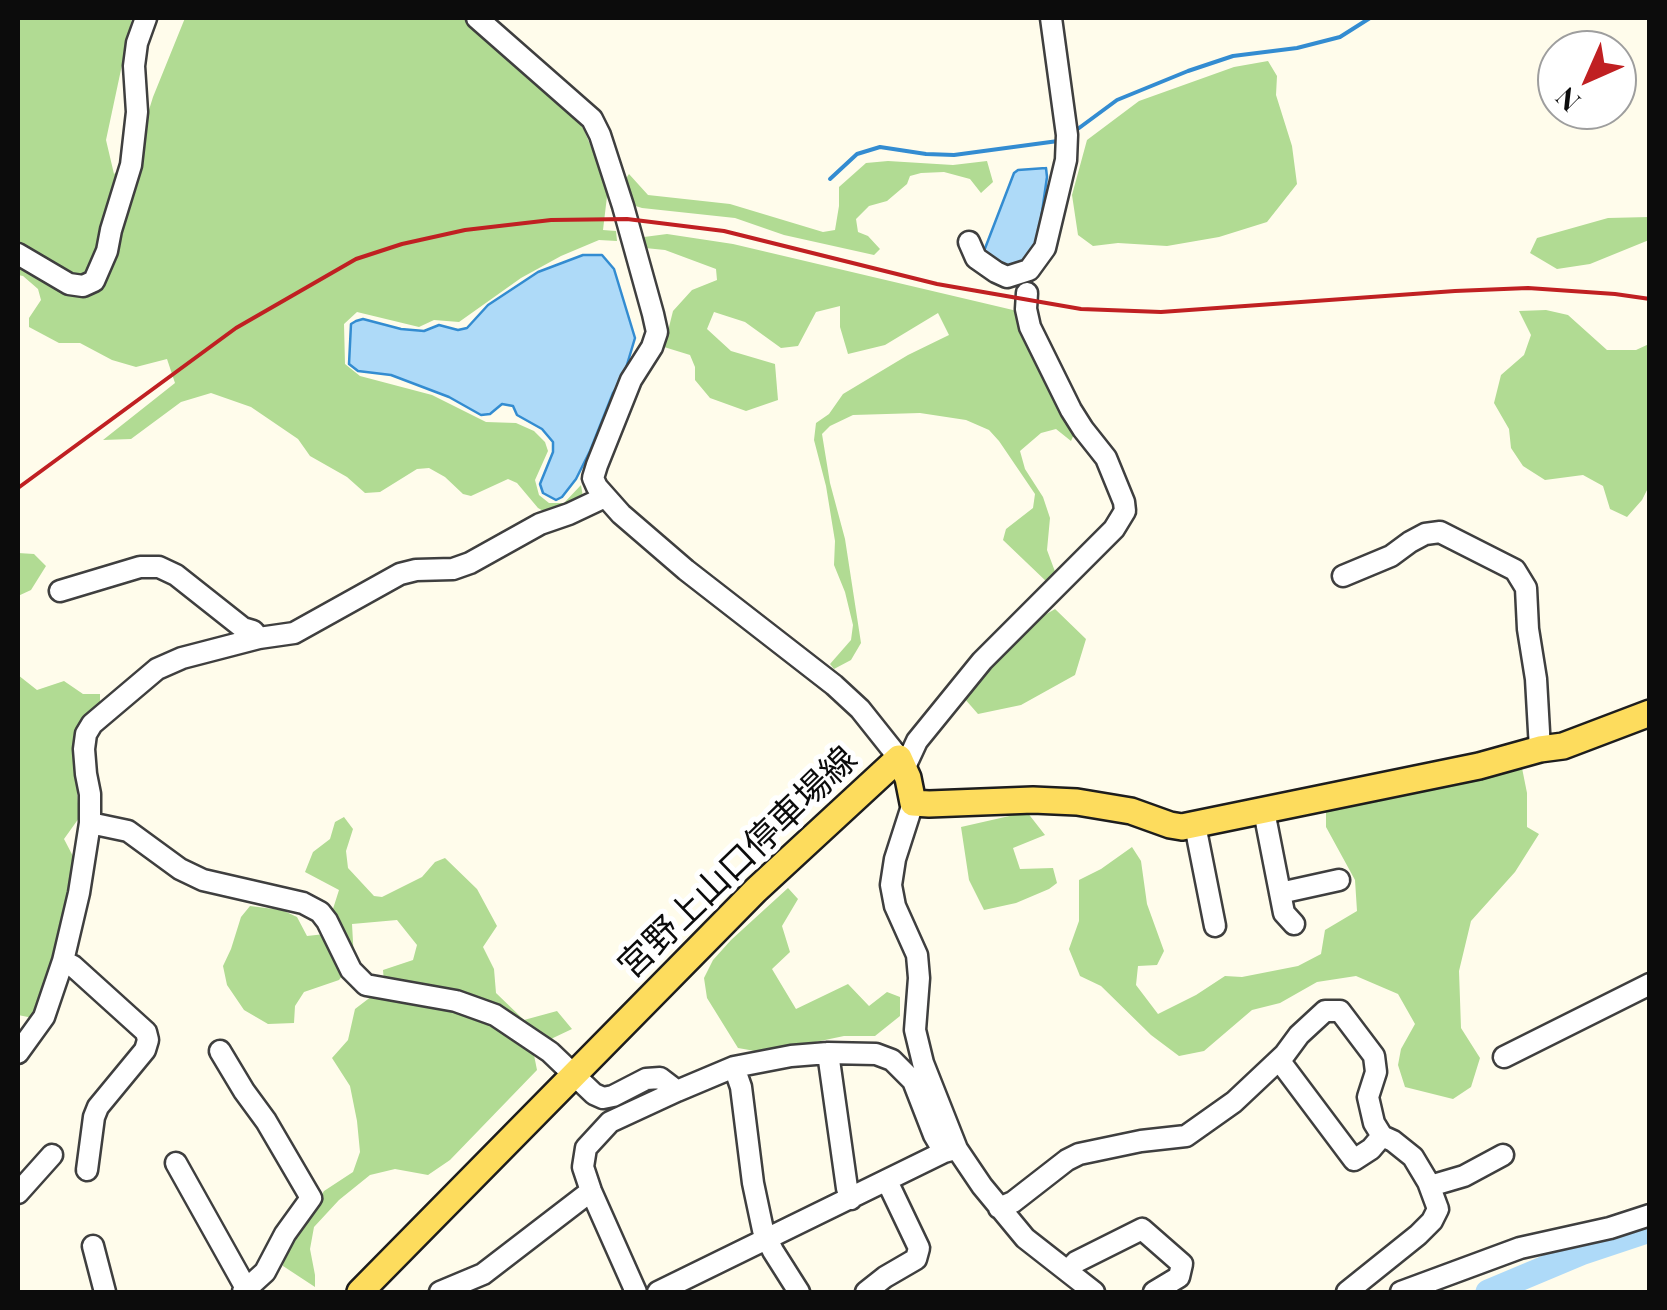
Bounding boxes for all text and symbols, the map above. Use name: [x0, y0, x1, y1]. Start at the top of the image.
north arrow: [1537, 30, 1637, 130]
text: N: [1547, 80, 1587, 120]
street label: 宮野上山口停車場線: [610, 738, 866, 988]

